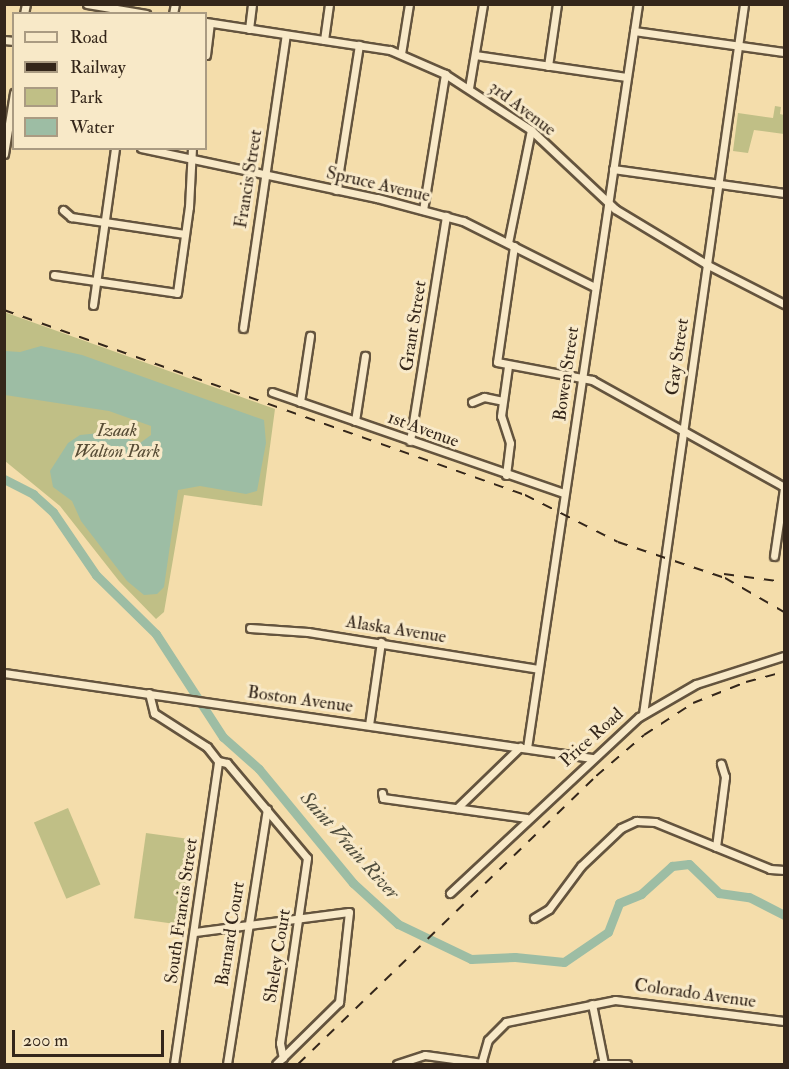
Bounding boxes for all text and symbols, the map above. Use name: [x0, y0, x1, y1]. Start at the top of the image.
legend: [12, 12, 207, 150]
text: Road: [70, 26, 108, 49]
text: Railway: [70, 56, 126, 79]
street label: 3rd Avenue: [484, 77, 560, 141]
text: Park: [70, 86, 103, 109]
text: Water: [70, 116, 114, 139]
street label: Francis Street: [231, 128, 267, 230]
street label: Spruce Avenue: [324, 163, 432, 207]
street label: Grant Street: [396, 279, 432, 373]
street label: Gay Street: [662, 317, 694, 397]
street label: Bowen Street: [550, 325, 584, 423]
street label: 1st Avenue: [384, 407, 462, 453]
park label: Izaak Walton Park: [74, 421, 160, 464]
street label: Alaska Avenue: [344, 611, 448, 649]
street label: Boston Avenue: [246, 682, 354, 718]
street label: Price Road: [556, 704, 628, 772]
water label: Saint Vrain River: [295, 786, 405, 904]
street label: South Francis Street: [161, 837, 203, 985]
street label: Barnard Court: [212, 880, 250, 988]
street label: Sheley Court: [260, 908, 296, 1004]
street label: Colorado Avenue: [633, 975, 757, 1013]
scale bar: [15, 1018, 166, 1056]
text: 200 m: [23, 1029, 68, 1052]

